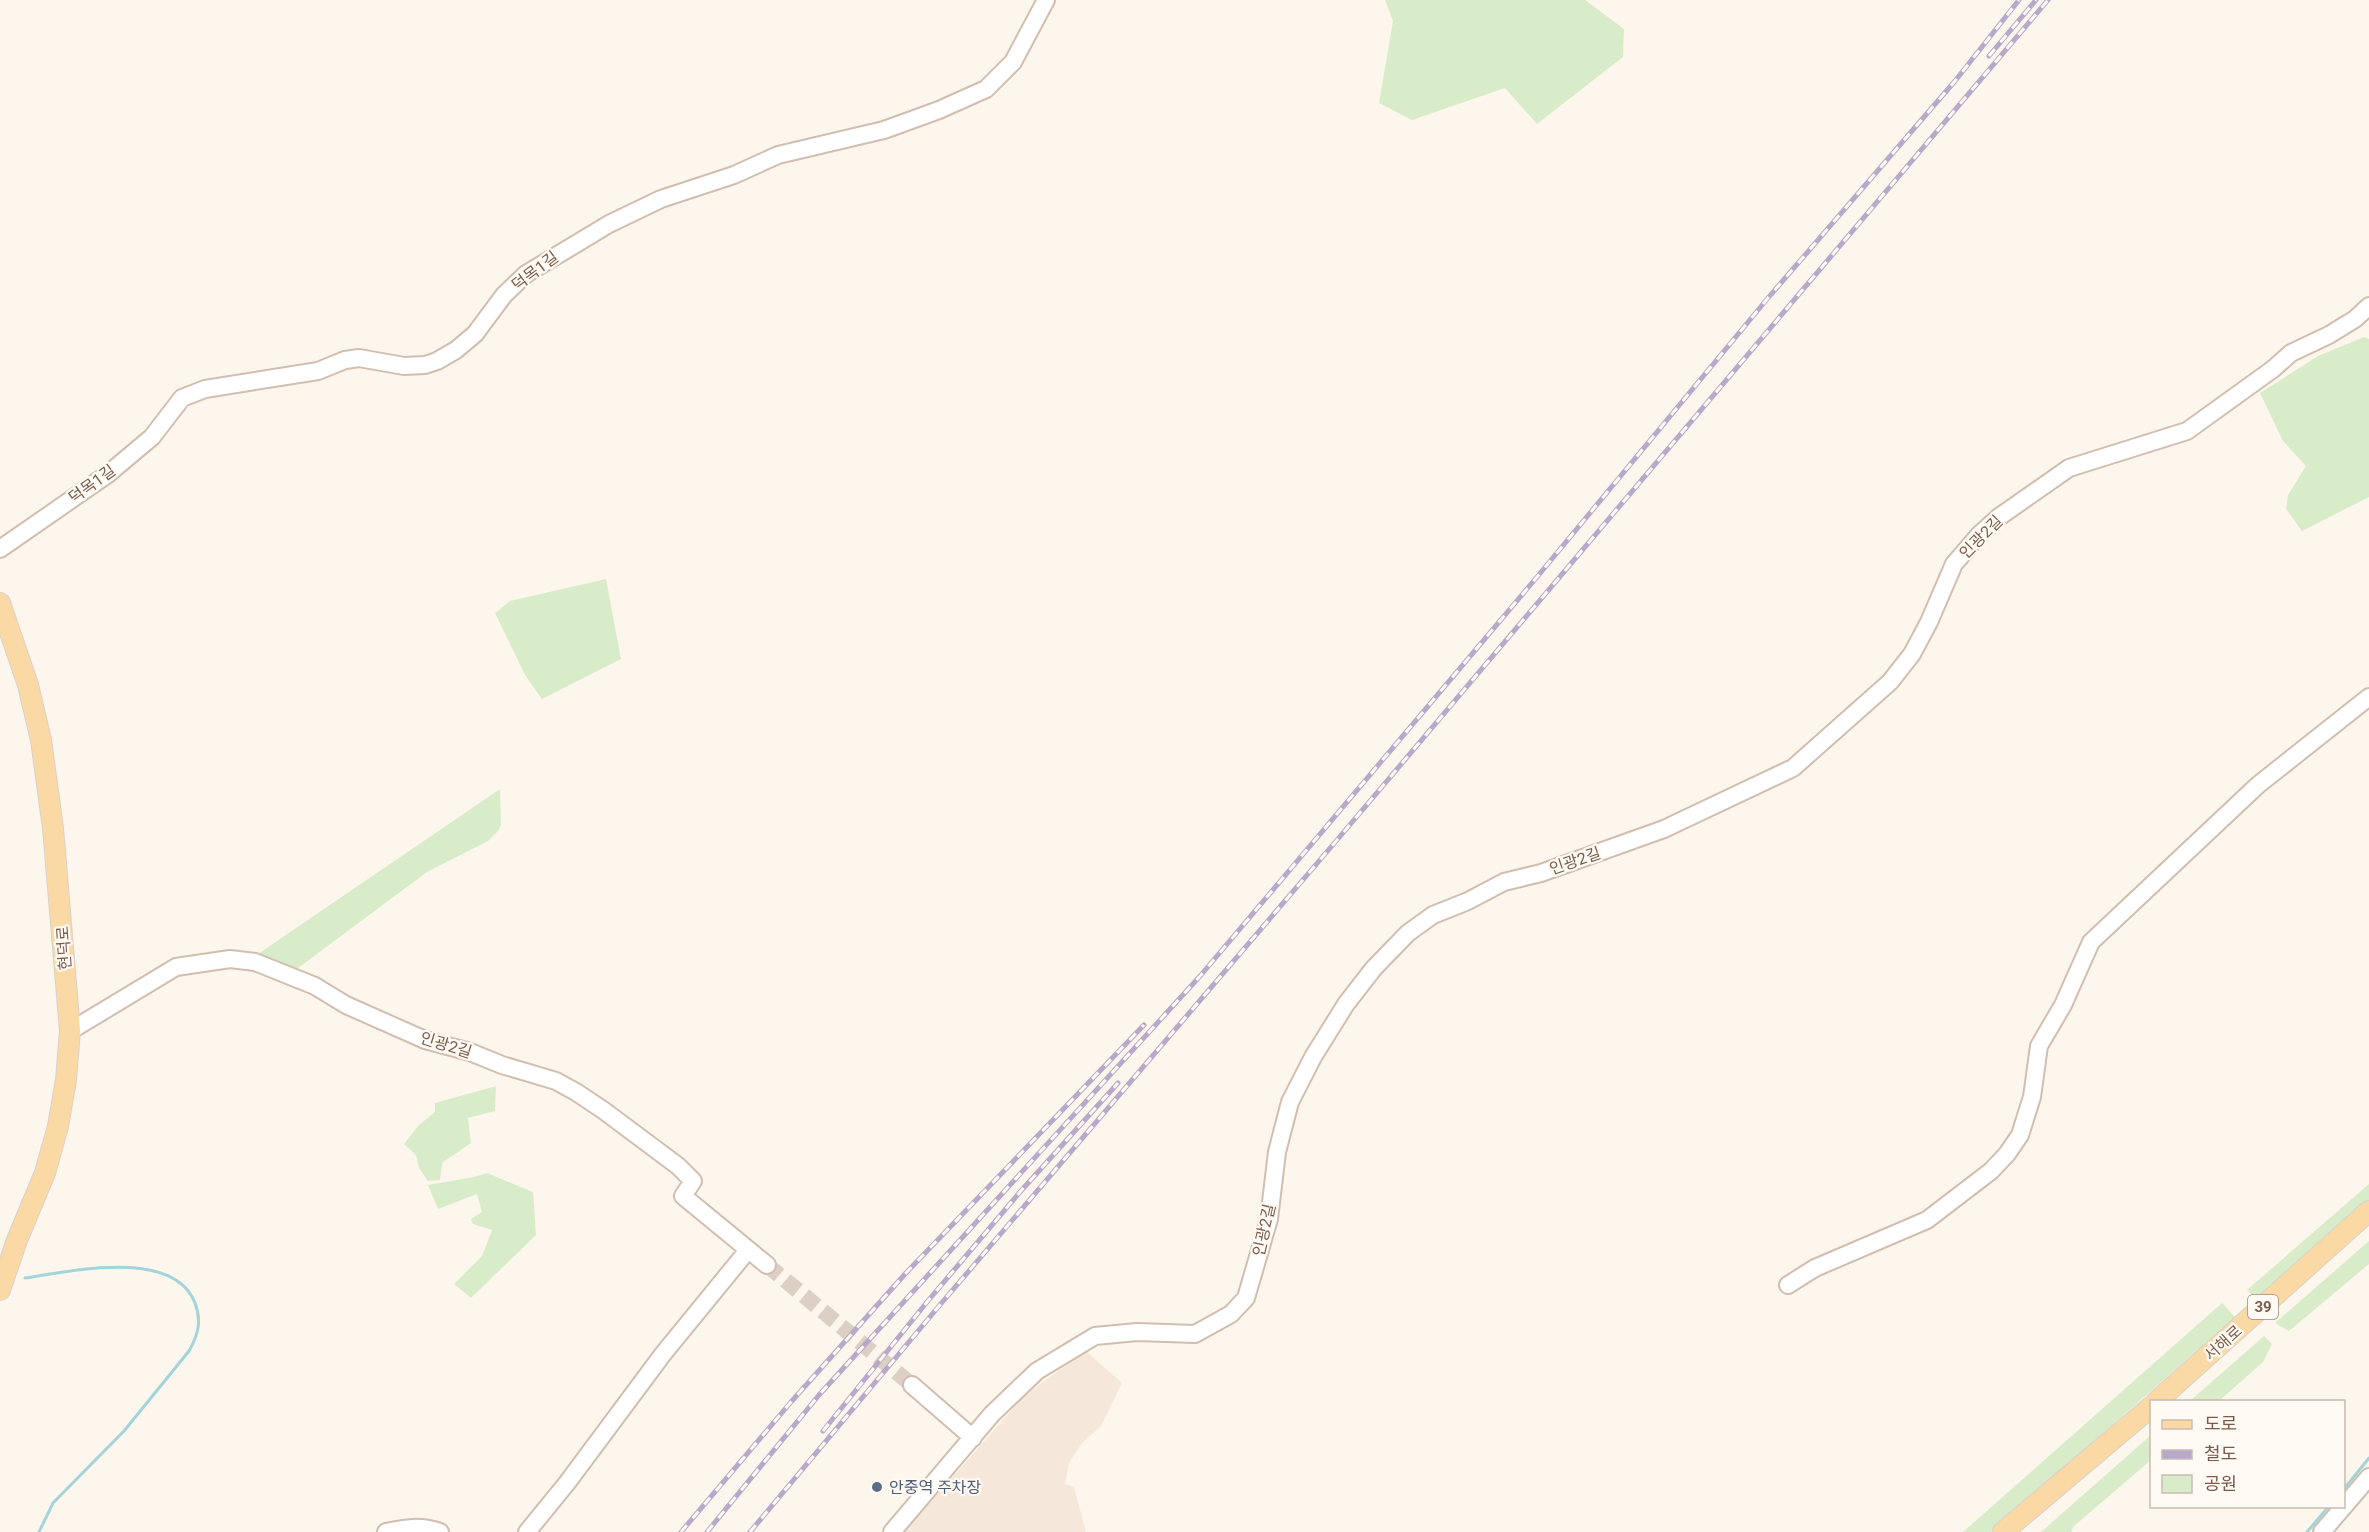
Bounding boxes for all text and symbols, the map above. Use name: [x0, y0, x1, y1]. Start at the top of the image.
street label: 덕목1길: [508, 247, 562, 295]
street label: 덕목1길: [65, 461, 119, 507]
street label: 인광2길: [1955, 511, 2007, 563]
street label: 인광2길: [1547, 843, 1603, 879]
street label: 현덕로: [53, 925, 75, 971]
street label: 인광2길: [418, 1028, 474, 1062]
street label: 인광2길: [1249, 1202, 1279, 1258]
road number: 39: [2248, 1295, 2278, 1319]
street label: 서해로: [2200, 1321, 2246, 1365]
legend: [2150, 1400, 2345, 1508]
text: 도로: [2204, 1413, 2237, 1434]
text: 철도: [2204, 1443, 2237, 1464]
text: 공원: [2204, 1473, 2237, 1494]
place label: 안중역 주차장: [889, 1478, 982, 1497]
marker: 안중역 주차장: [870, 1480, 884, 1494]

